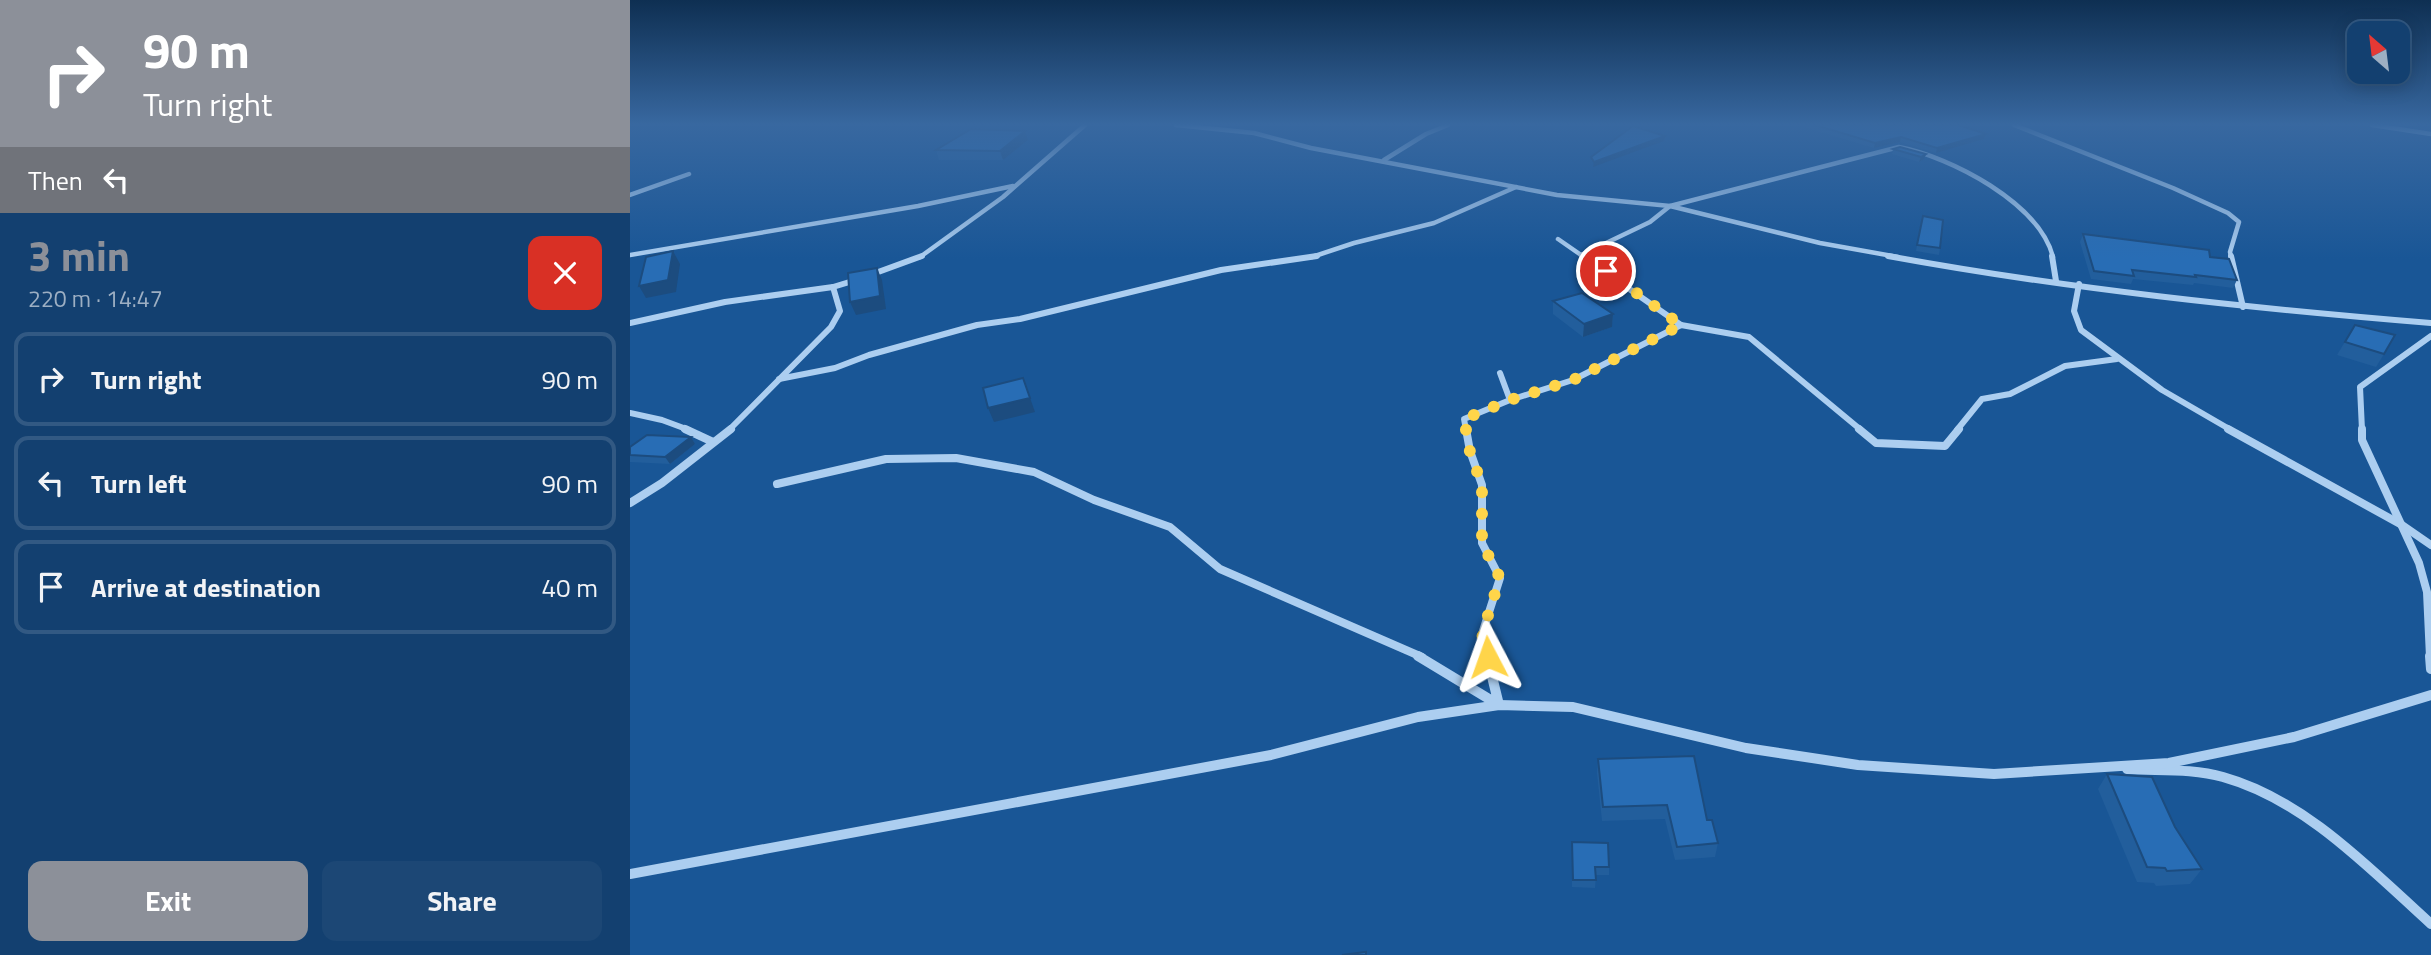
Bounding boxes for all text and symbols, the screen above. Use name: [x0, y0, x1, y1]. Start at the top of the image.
text: 90 m: [143, 12, 250, 87]
north arrow: [2347, 21, 2410, 84]
map controls: [2347, 21, 2410, 84]
icon: right: [28, 28, 119, 119]
text: Turn right: [143, 80, 272, 128]
text: Then: [28, 161, 83, 200]
icon: left: [97, 161, 135, 199]
text: 3 min: [28, 223, 130, 287]
button: close: [528, 236, 602, 310]
pin: [1576, 241, 1636, 301]
icon: arrive: [1587, 252, 1625, 290]
text: 220 m · 14:47: [28, 281, 163, 316]
icon: right: [32, 360, 70, 398]
text: Turn right: [91, 360, 202, 399]
text: 90 m: [541, 360, 598, 399]
icon: left: [32, 464, 70, 502]
text: Turn left: [91, 464, 186, 503]
text: 90 m: [541, 464, 598, 503]
icon: arrive: [32, 568, 70, 606]
text: Arrive at destination: [91, 568, 321, 607]
text: 40 m: [541, 568, 598, 607]
position arrow: [1451, 620, 1525, 694]
button: Exit: [28, 861, 308, 941]
button: Share: [322, 861, 602, 941]

